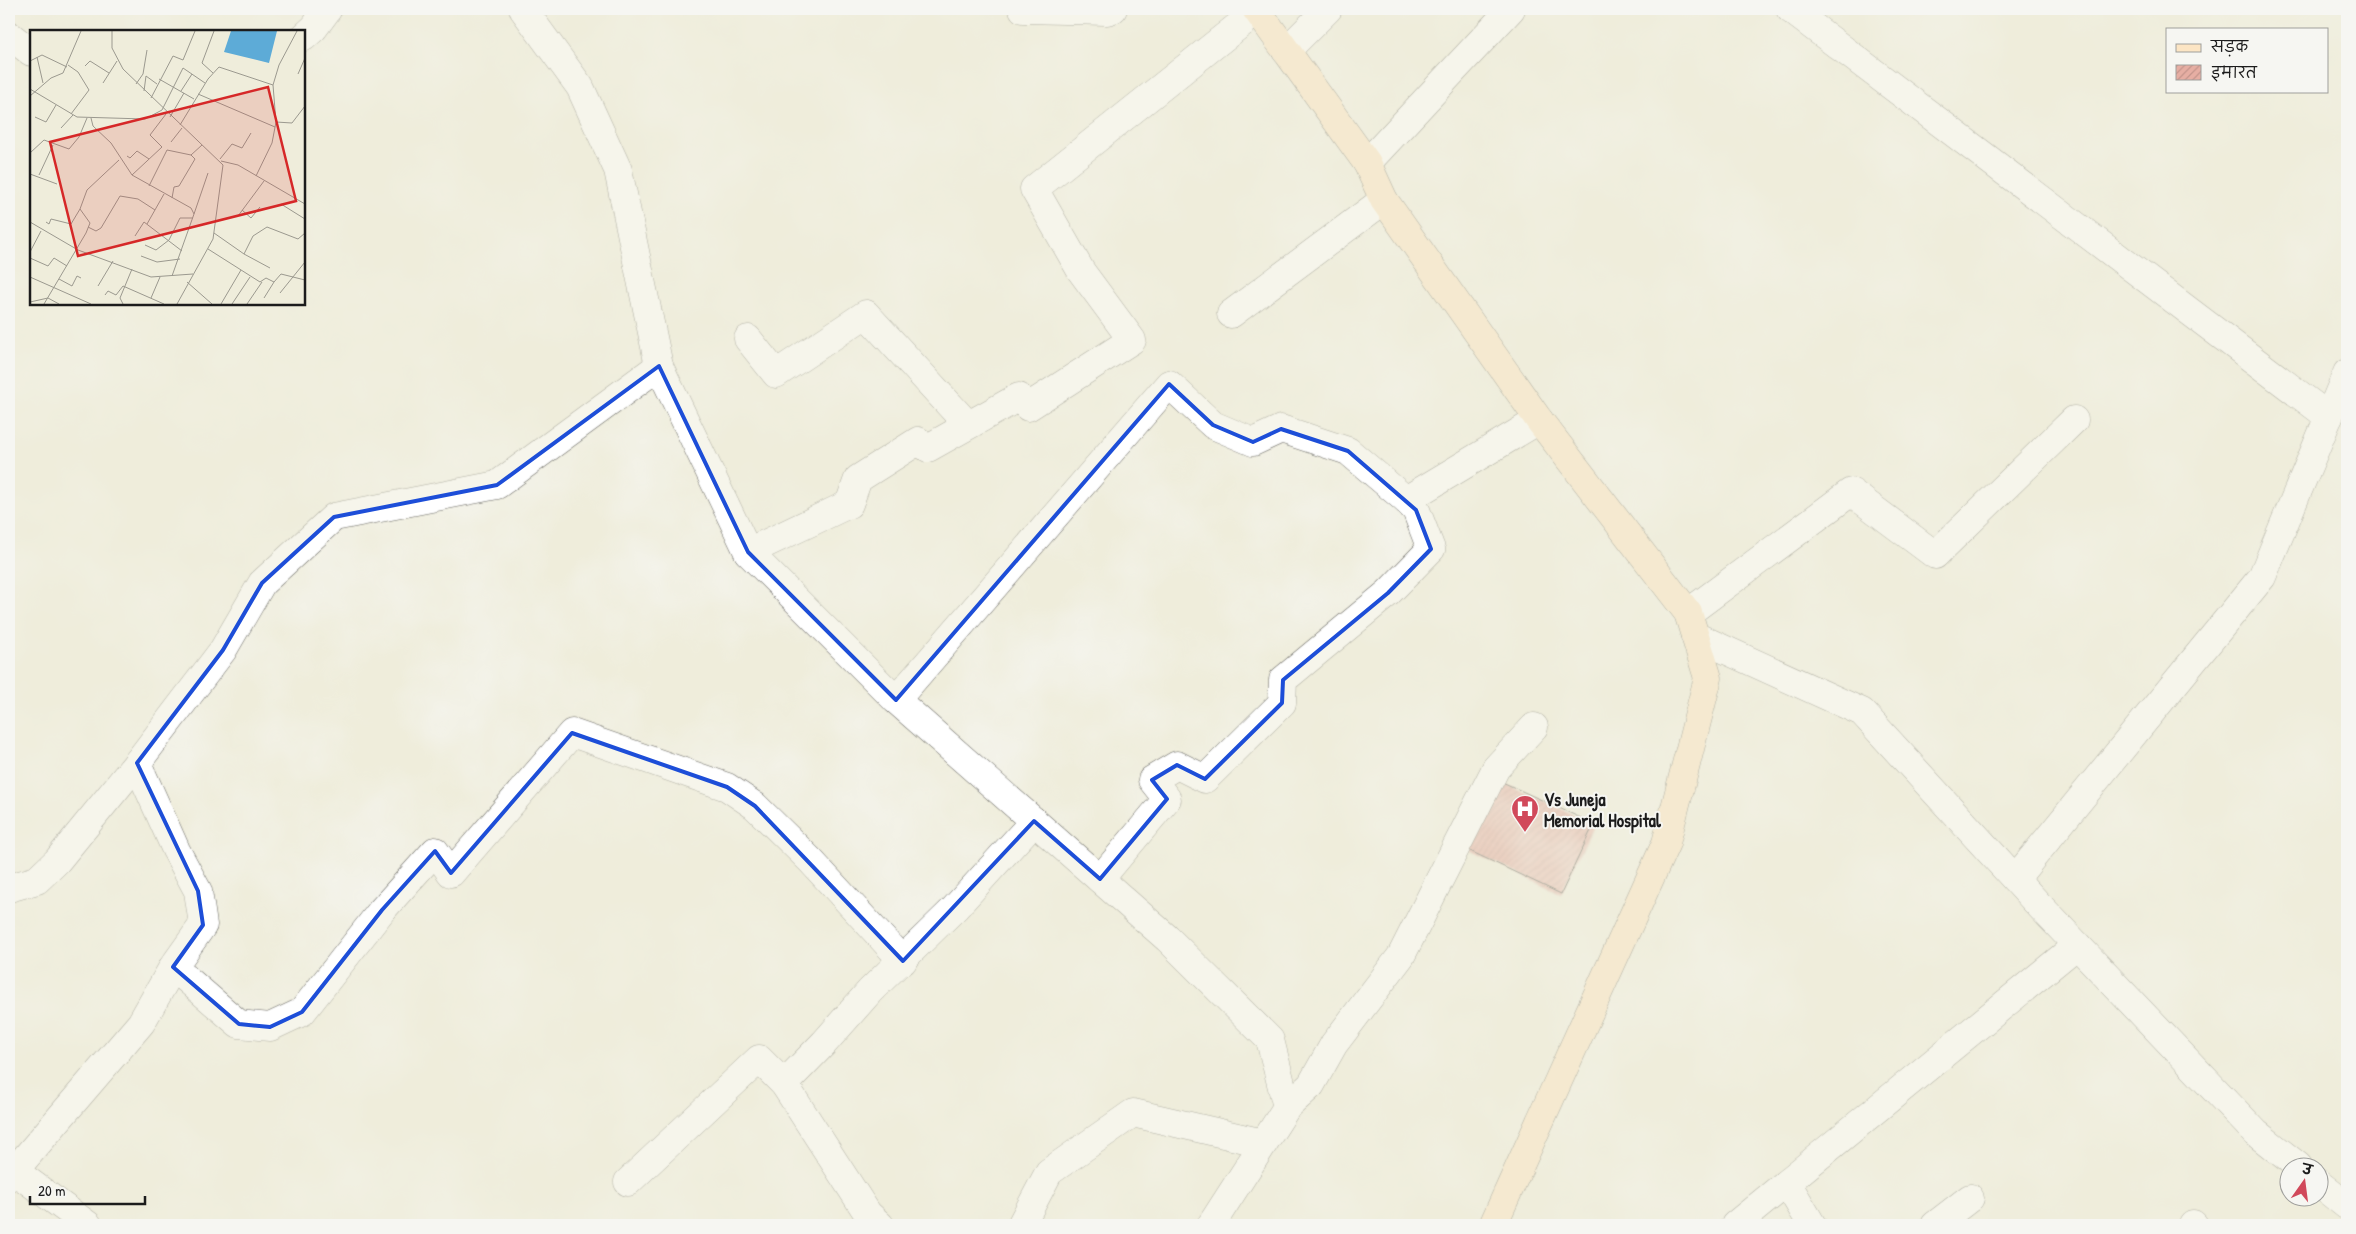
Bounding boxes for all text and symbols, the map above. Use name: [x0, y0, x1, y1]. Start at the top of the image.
legend: [2166, 28, 2328, 92]
inset map: [30, 30, 305, 305]
text: सड़क: [2210, 36, 2249, 57]
text: इमारत: [2211, 62, 2258, 83]
place label: Vs Juneja Memorial Hospital: [1544, 787, 1662, 834]
hospital icon: Vs Juneja Memorial Hospital: [1510, 794, 1540, 833]
north arrow: [2278, 1156, 2328, 1206]
text: उ: [2299, 1158, 2316, 1180]
scale bar: [30, 1174, 145, 1206]
text: 20 m: [38, 1180, 65, 1201]

